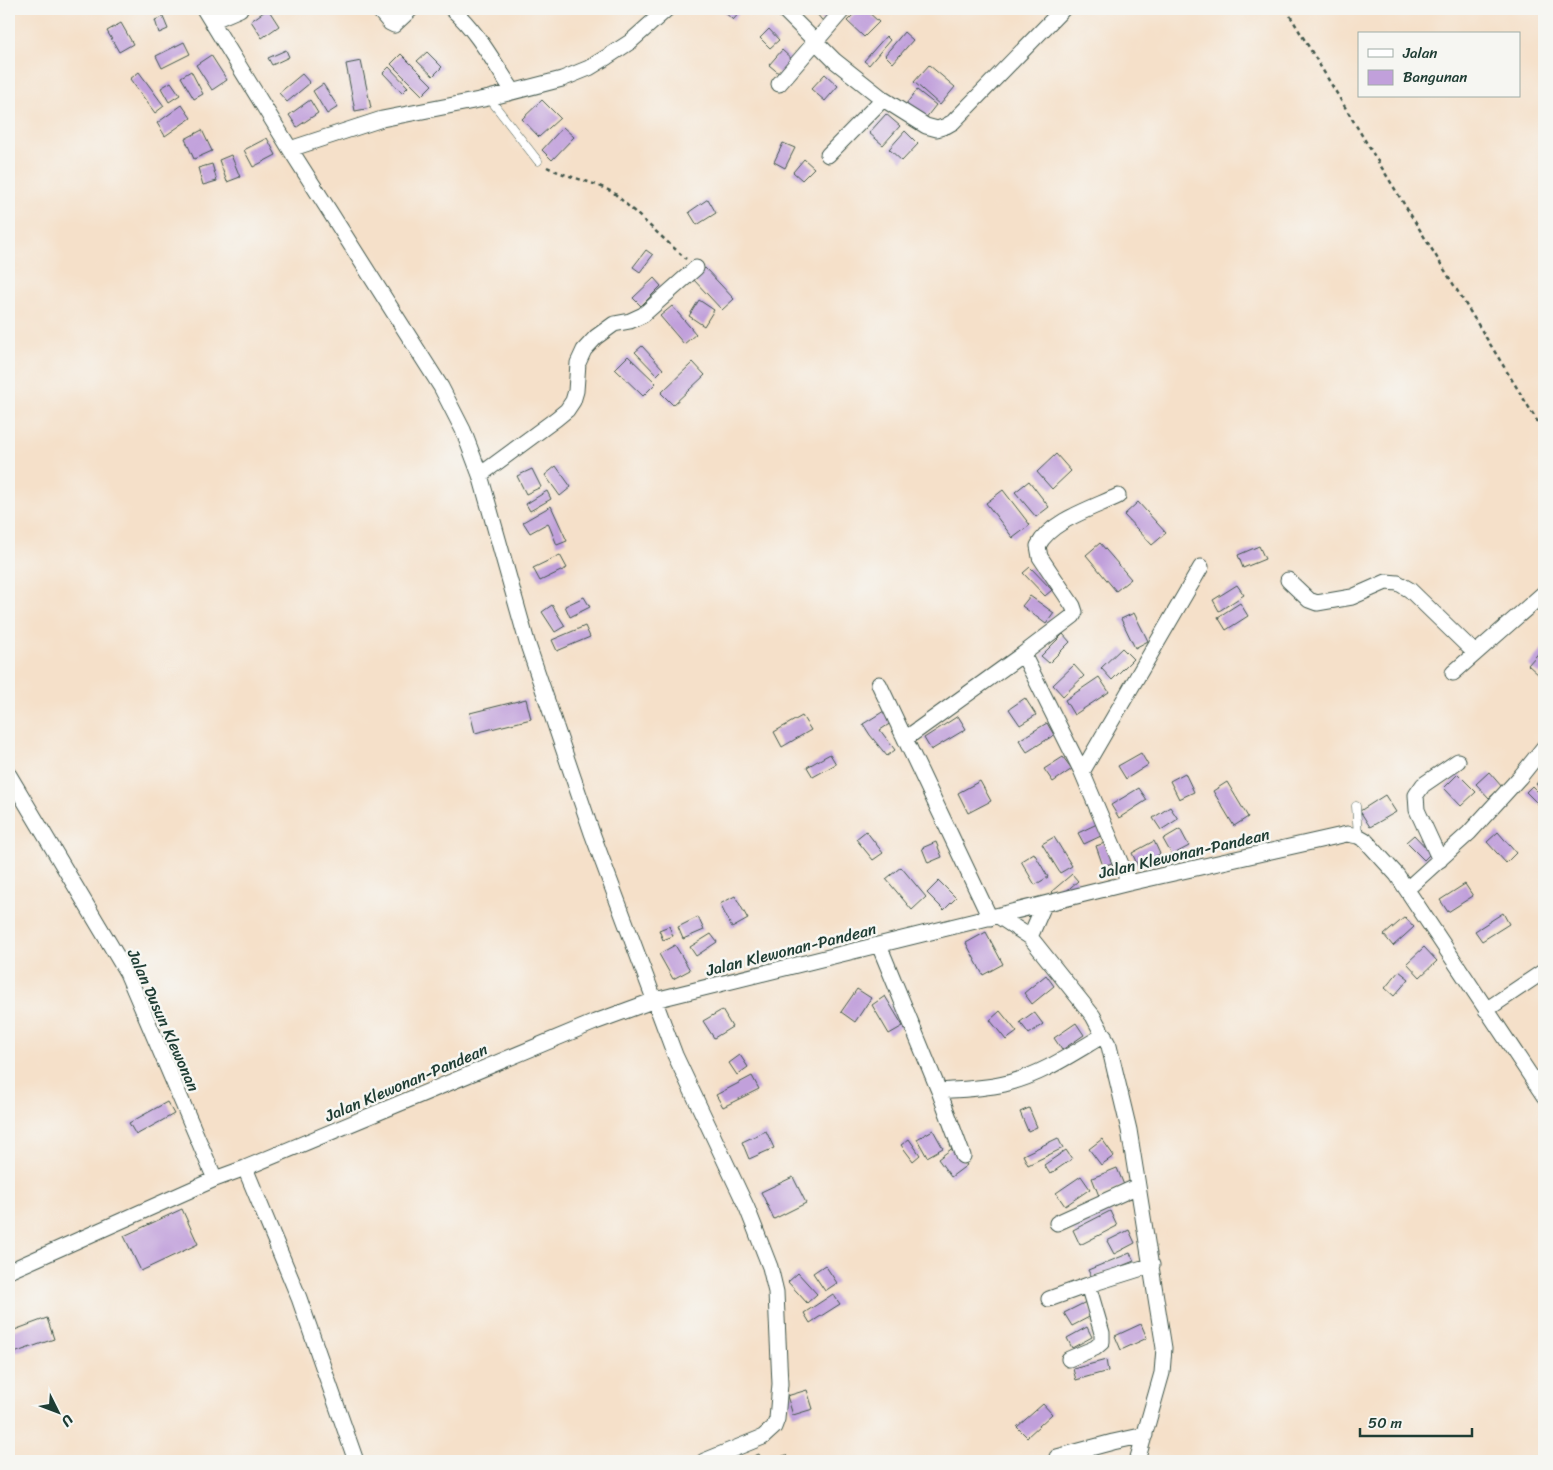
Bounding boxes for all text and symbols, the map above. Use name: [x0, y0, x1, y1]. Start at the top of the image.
legend: [1358, 32, 1520, 98]
text: Jalan: [1402, 40, 1437, 66]
text: Bangunan: [1403, 64, 1467, 90]
street label: Jalan Klewonan-Pandean: [1095, 820, 1273, 887]
street label: Jalan Klewonan-Pandean: [702, 914, 880, 985]
street label: Jalan Dusun Klewonan: [119, 943, 208, 1097]
street label: Jalan Klewonan-Pandean: [319, 1035, 493, 1130]
north arrow: [32, 1388, 82, 1438]
scale bar: [1360, 1405, 1473, 1437]
text: U: [54, 1409, 80, 1433]
text: 50 m: [1368, 1410, 1403, 1436]

